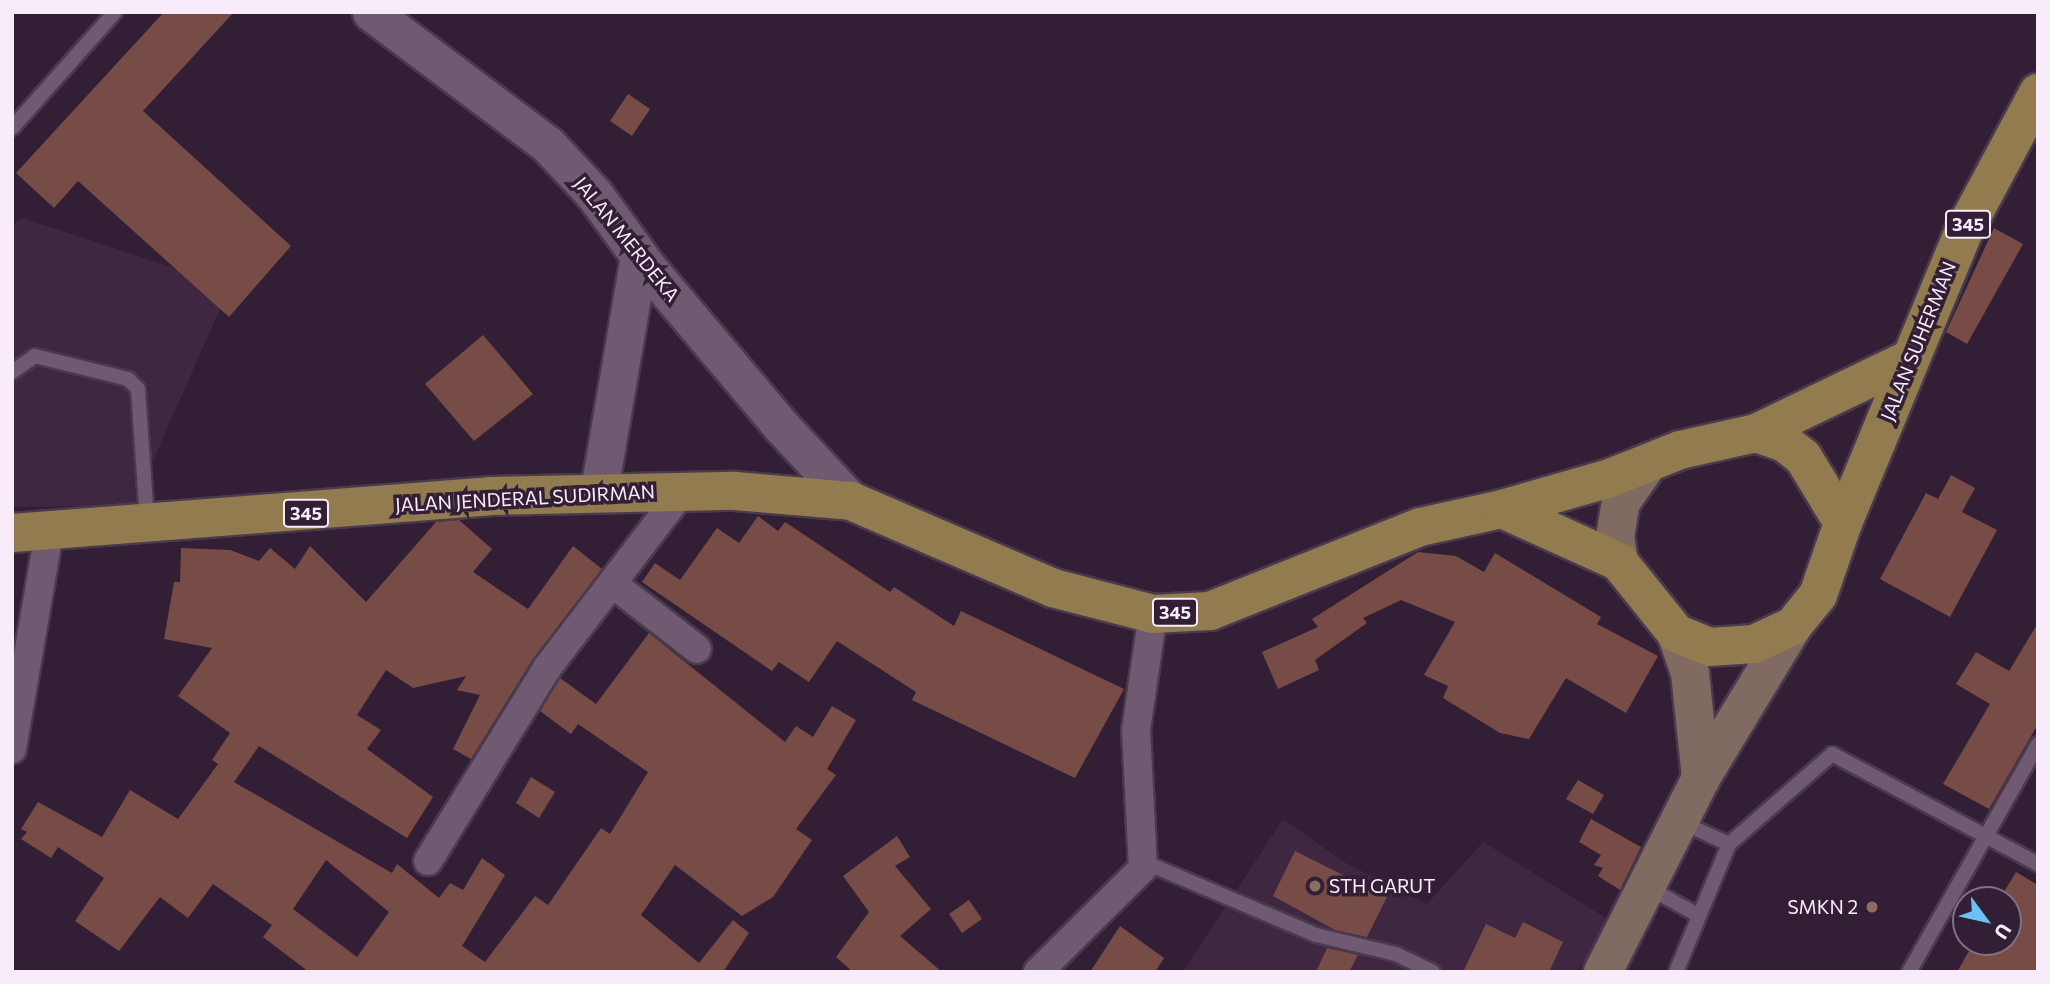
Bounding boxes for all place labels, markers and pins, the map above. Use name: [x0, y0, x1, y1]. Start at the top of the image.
place label: STH GARUT: [1329, 875, 1435, 897]
marker: STH GARUT: [1307, 878, 1323, 894]
place label: SMKN 2: [1787, 896, 1858, 918]
marker: SMKN 2: [1864, 899, 1880, 915]

